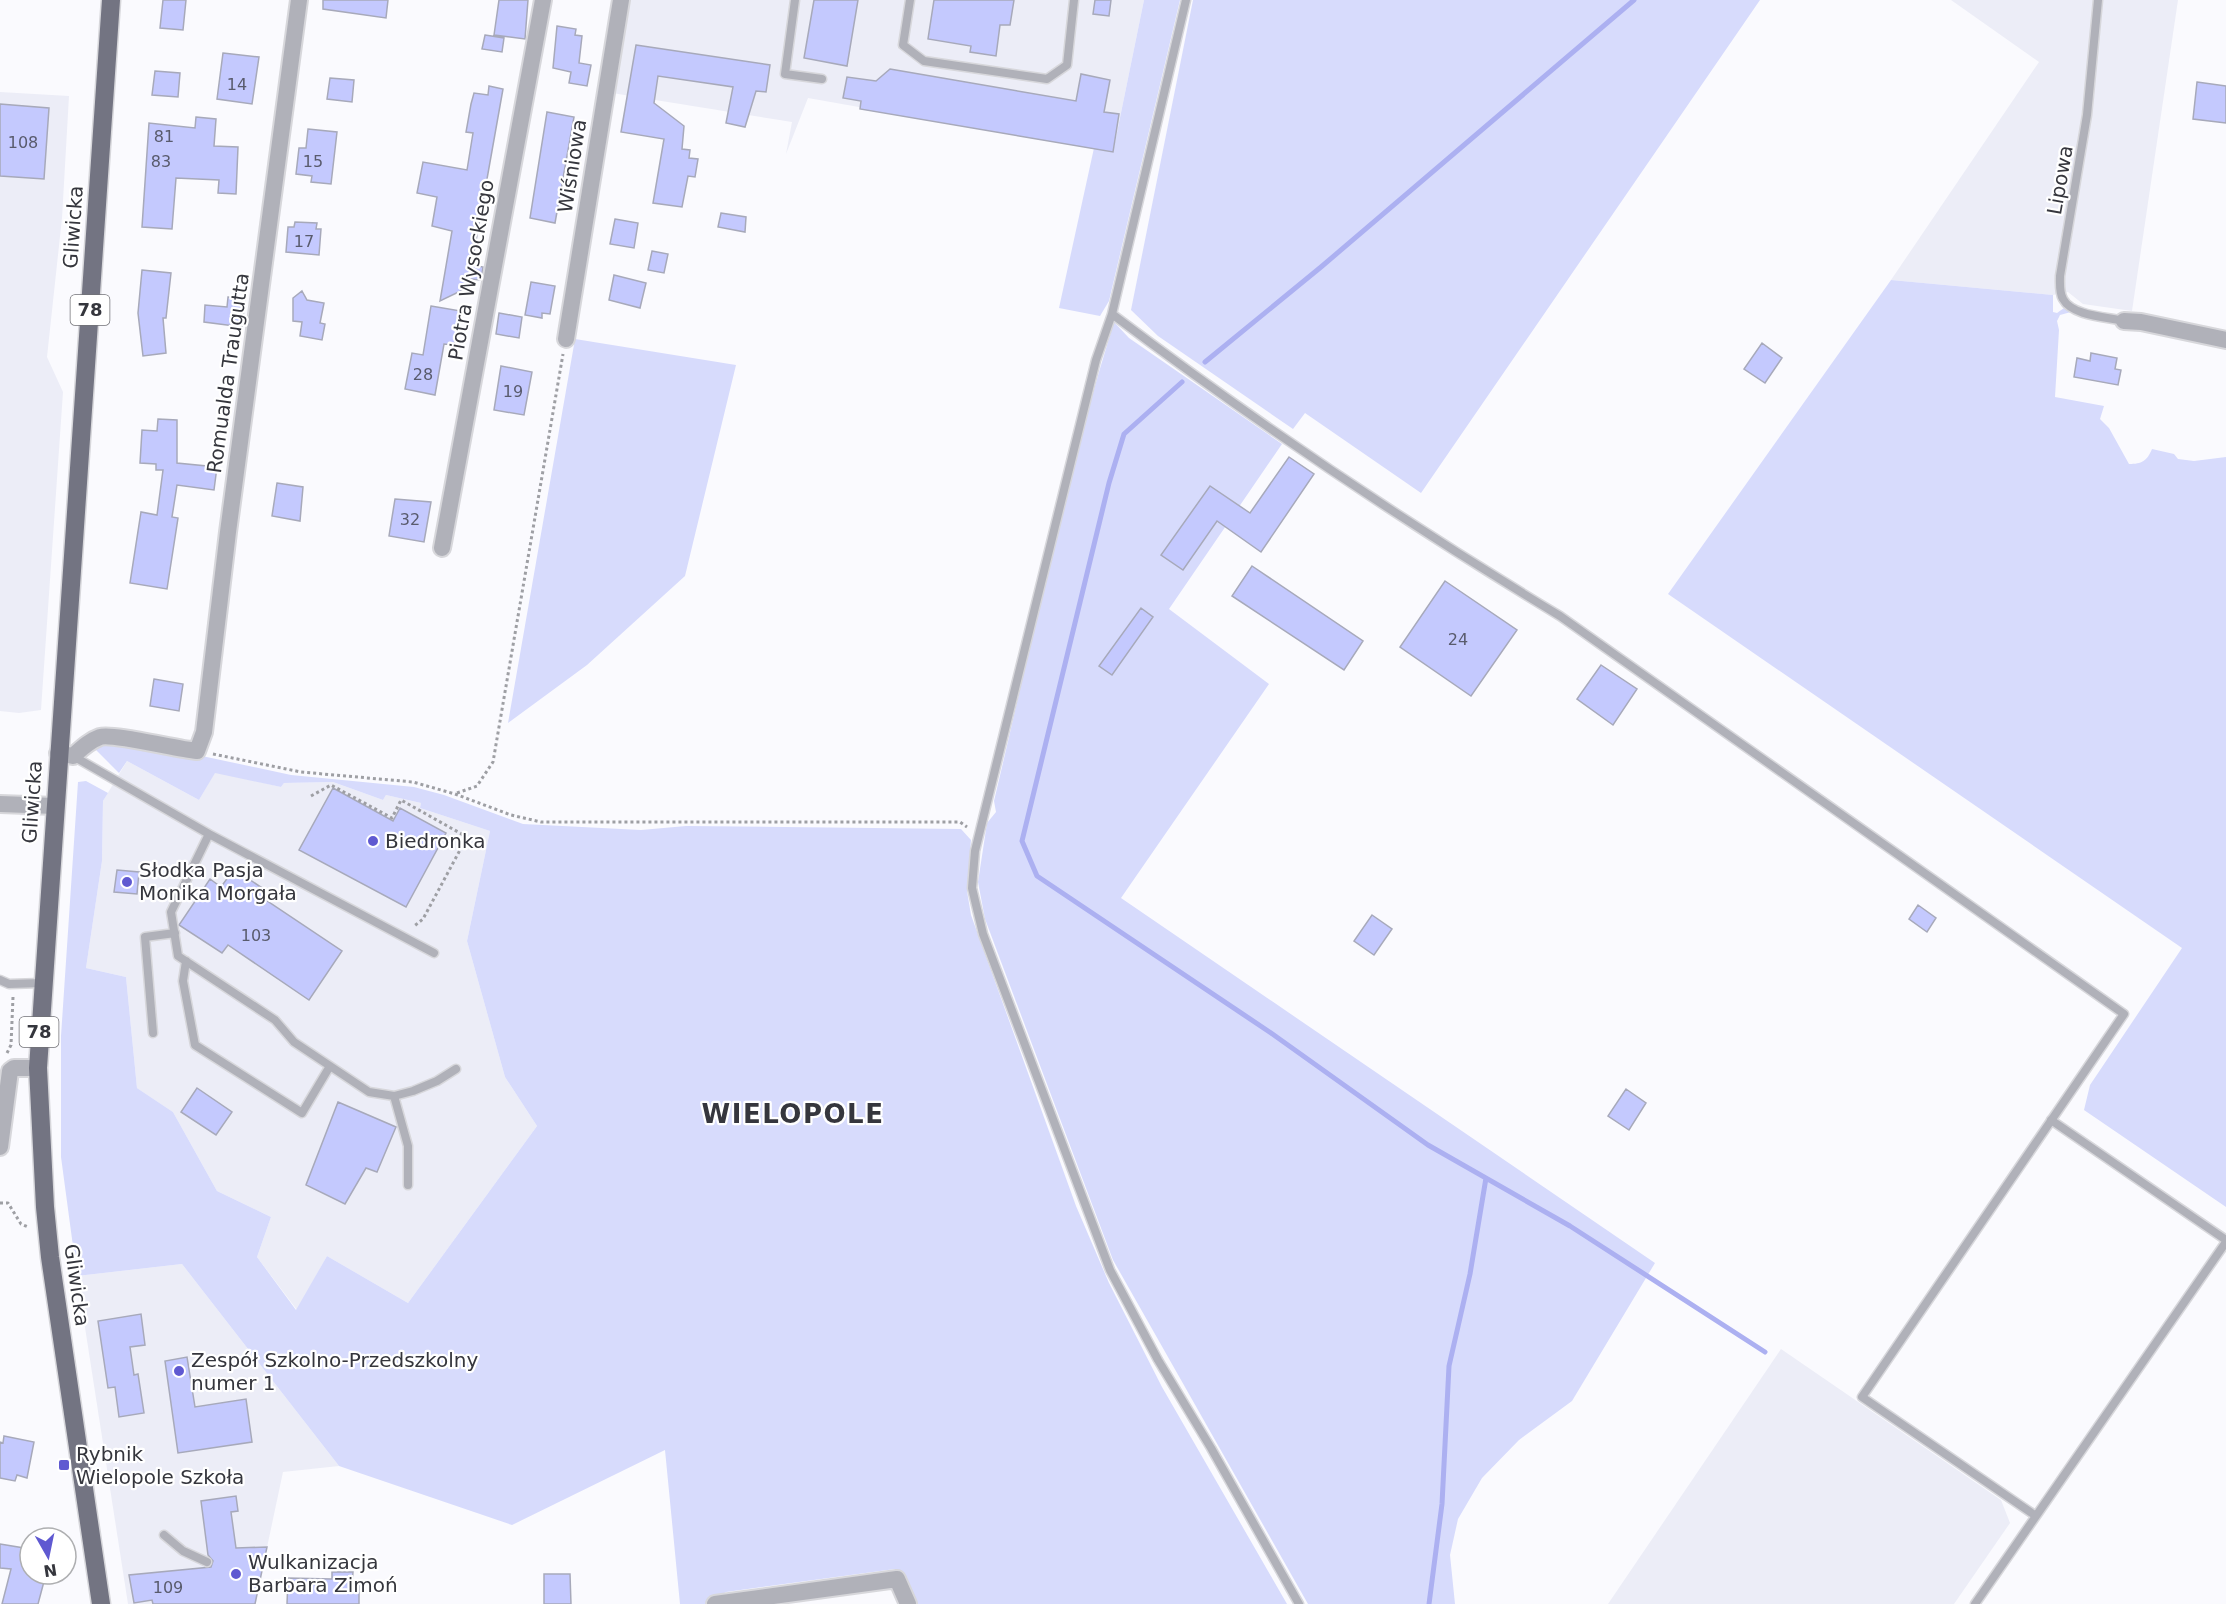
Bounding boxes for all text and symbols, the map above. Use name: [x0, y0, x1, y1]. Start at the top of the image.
house number: 14: [227, 75, 247, 94]
street label: Wiśniowa: [553, 118, 591, 214]
house number: 81: [154, 127, 174, 146]
house number: 108: [8, 133, 38, 152]
street label: Lipowa: [2042, 143, 2078, 217]
house number: 83: [151, 152, 171, 171]
house number: 15: [303, 152, 323, 171]
street label: Piotra Wysockiego: [443, 178, 499, 362]
street label: Gliwicka: [58, 185, 88, 269]
house number: 17: [294, 232, 314, 251]
street label: Romualda Traugutta: [202, 271, 254, 475]
road number: 78: [70, 295, 110, 325]
house number: 28: [413, 365, 433, 384]
house number: 19: [503, 382, 523, 401]
house number: 32: [400, 510, 420, 529]
house number: 24: [1448, 630, 1468, 649]
street label: Gliwicka: [17, 760, 47, 844]
place label: Biedronka: [385, 829, 485, 853]
marker: Biedronka: [366, 834, 380, 848]
place label: Słodka Pasja Monika Morgała: [139, 858, 297, 905]
marker: Słodka Pasja Monika Morgała: [120, 875, 134, 889]
house number: 103: [241, 926, 271, 945]
road number: 78: [20, 1017, 58, 1047]
district label: WIELOPOLE: [702, 1099, 884, 1129]
street label: Gliwicka: [59, 1242, 95, 1328]
place label: Zespół Szkolno-Przedszkolny numer 1: [191, 1348, 478, 1395]
marker: Zespół Szkolno-Przedszkolny numer 1: [172, 1364, 186, 1378]
place label: Rybnik Wielopole Szkoła: [76, 1442, 244, 1489]
marker: Rybnik Wielopole Szkoła: [57, 1458, 71, 1472]
north arrow: [18, 1526, 78, 1586]
place label: Wulkanizacja Barbara Zimoń: [248, 1550, 398, 1597]
text: N: [42, 1560, 58, 1581]
marker: Wulkanizacja Barbara Zimoń: [229, 1567, 243, 1581]
house number: 109: [153, 1578, 183, 1597]

